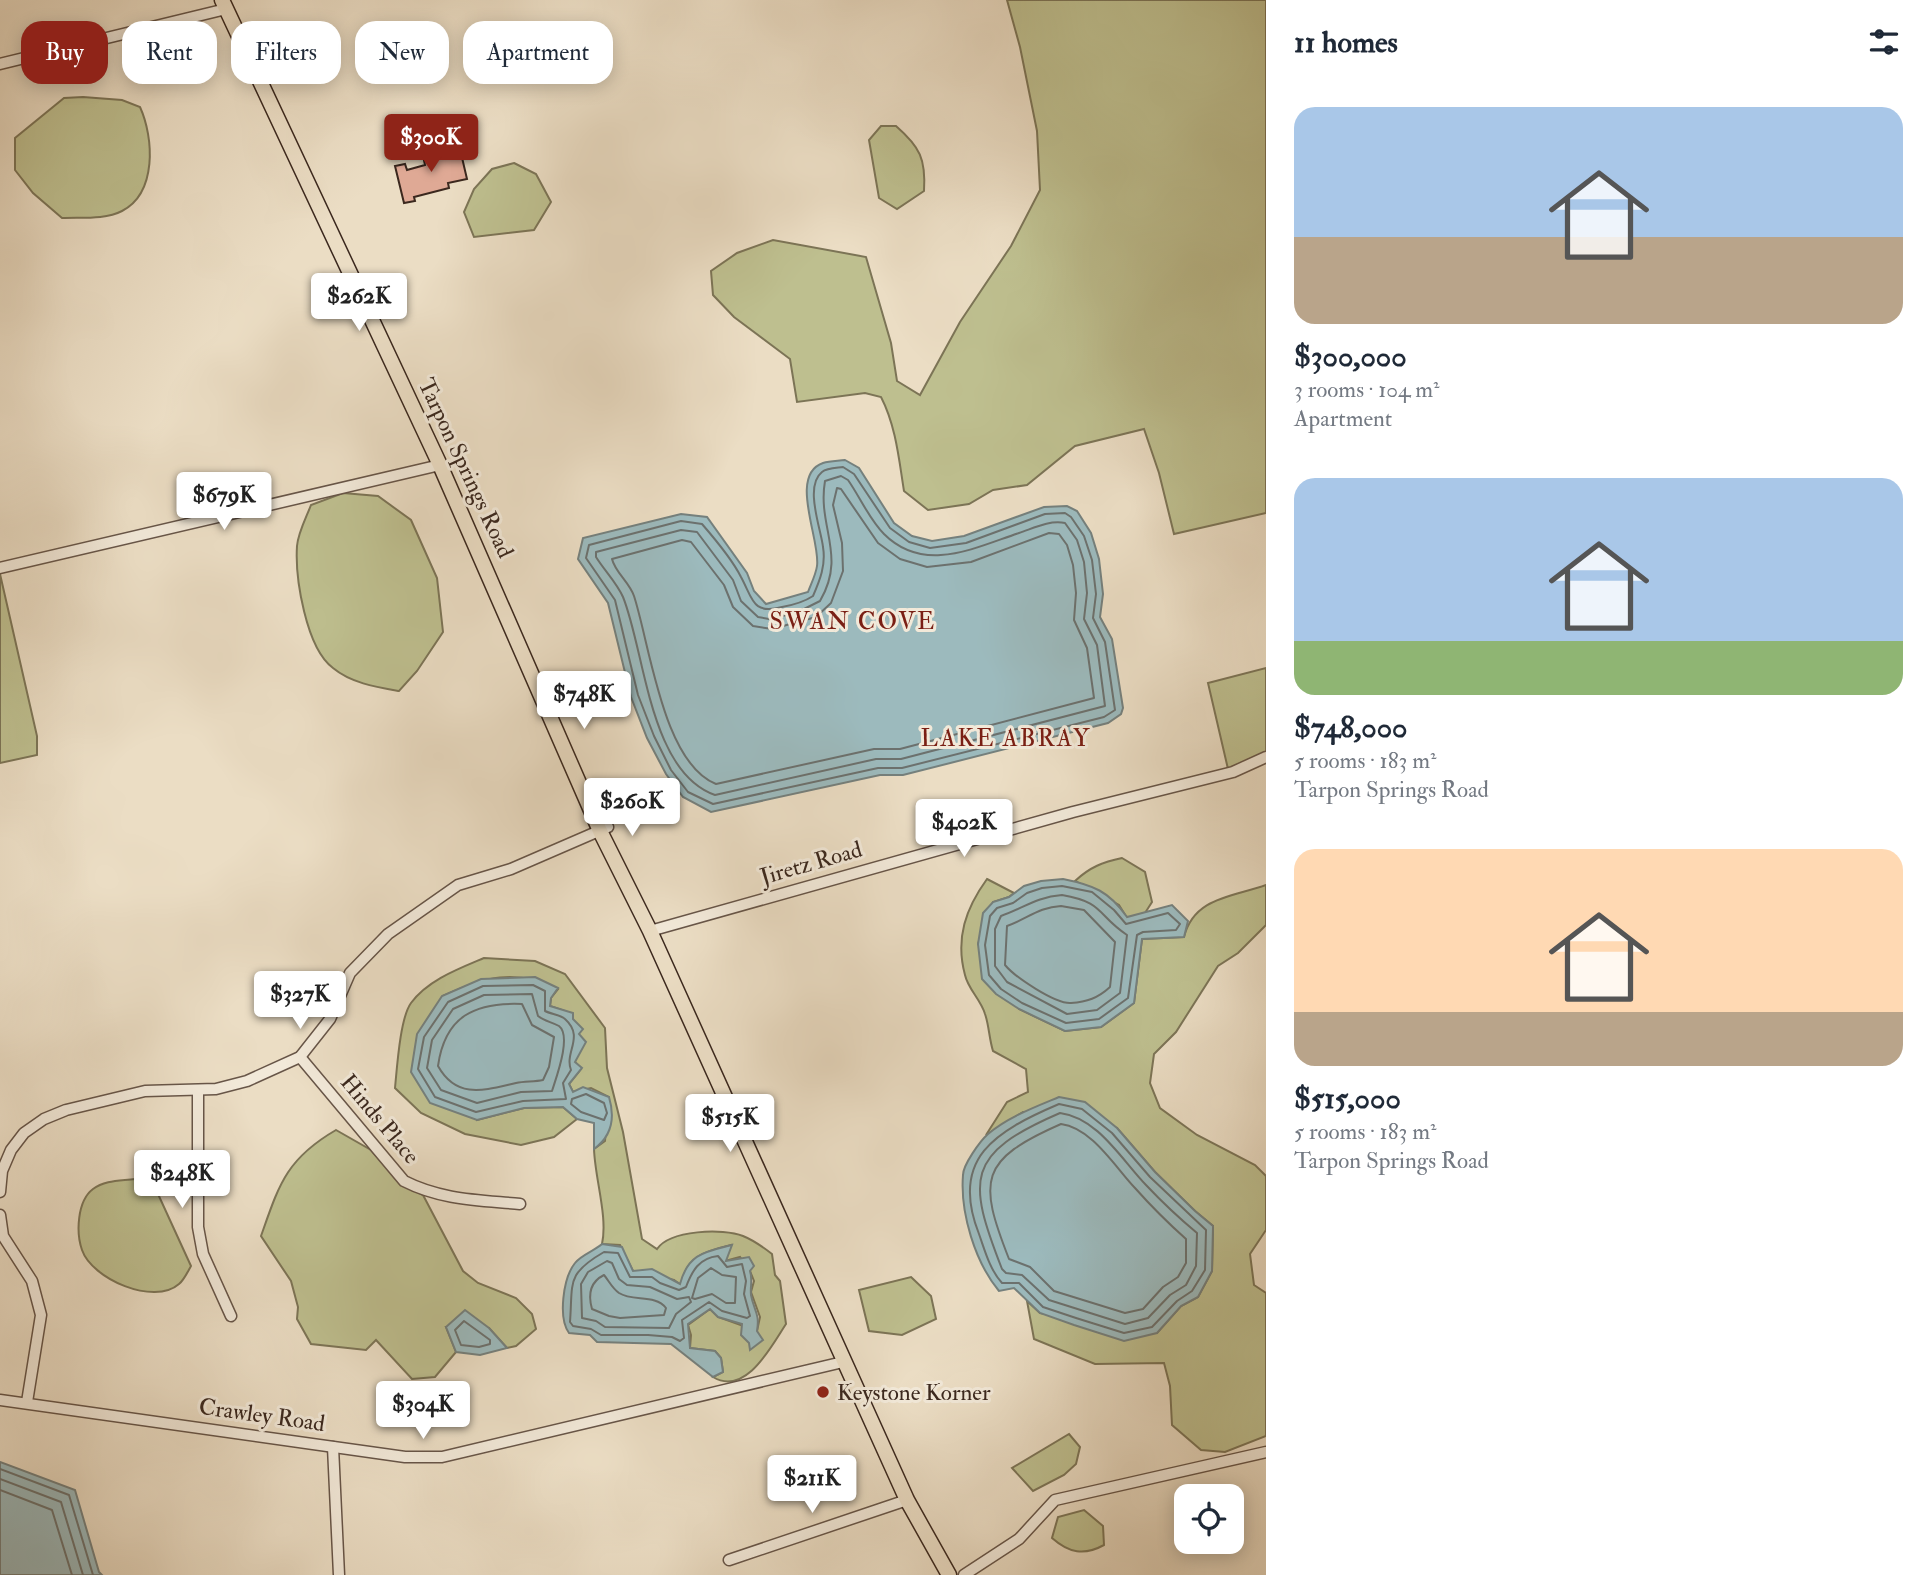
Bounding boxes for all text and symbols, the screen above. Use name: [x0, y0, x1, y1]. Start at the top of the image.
chip: Buy: [21, 21, 108, 84]
chip: Rent: [122, 21, 217, 84]
chip: Filters: [231, 21, 341, 84]
chip: New: [355, 21, 449, 84]
chip: Apartment: [463, 21, 613, 84]
icon: filters: [1865, 23, 1903, 61]
text: 11 homes: [1294, 24, 1398, 61]
pin: $300K: [382, 114, 480, 174]
text: $300K: [400, 122, 462, 151]
icon: home: [1536, 152, 1662, 278]
pin: $262K: [310, 274, 408, 333]
text: $262K: [327, 281, 391, 310]
text: $300,000: [1294, 338, 1407, 375]
street label: Tarpon Springs Road: [411, 374, 520, 563]
text: 3 rooms · 104 m²: [1294, 375, 1440, 404]
text: Apartment: [1294, 404, 1392, 433]
pin: $679K: [175, 472, 273, 532]
text: $679K: [192, 480, 256, 509]
icon: home: [1536, 523, 1662, 649]
district label: SWAN COVE: [770, 606, 936, 637]
pin: $748K: [535, 672, 633, 731]
text: $748K: [553, 679, 615, 708]
text: $748,000: [1294, 709, 1407, 746]
district label: LAKE ABRAY: [920, 723, 1092, 754]
text: 5 rooms · 183 m²: [1294, 746, 1437, 775]
text: Tarpon Springs Road: [1294, 775, 1489, 804]
pin: $260K: [583, 778, 681, 838]
text: $260K: [600, 786, 664, 815]
pin: $402K: [915, 800, 1013, 859]
text: $402K: [932, 807, 996, 836]
street label: Jiretz Road: [756, 835, 865, 892]
icon: home: [1536, 894, 1662, 1020]
pin: $327K: [251, 972, 349, 1031]
text: $327K: [270, 979, 330, 1008]
street label: Hinds Place: [334, 1068, 426, 1170]
text: $515,000: [1294, 1080, 1401, 1117]
pin: $515K: [681, 1094, 779, 1154]
text: $515K: [701, 1102, 759, 1131]
text: 5 rooms · 183 m²: [1294, 1117, 1437, 1146]
text: Tarpon Springs Road: [1294, 1146, 1489, 1175]
pin: $248K: [133, 1150, 231, 1210]
text: $248K: [150, 1158, 214, 1187]
place label: Keystone Korner: [837, 1378, 991, 1407]
pin: $304K: [374, 1382, 472, 1441]
marker: Keystone Korner: [815, 1384, 831, 1400]
text: $304K: [392, 1389, 454, 1418]
street label: Crawley Road: [197, 1392, 327, 1438]
pin: $211K: [763, 1456, 861, 1515]
text: $211K: [783, 1463, 841, 1492]
map controls: [1174, 1484, 1244, 1554]
button: locate: [1174, 1484, 1244, 1554]

